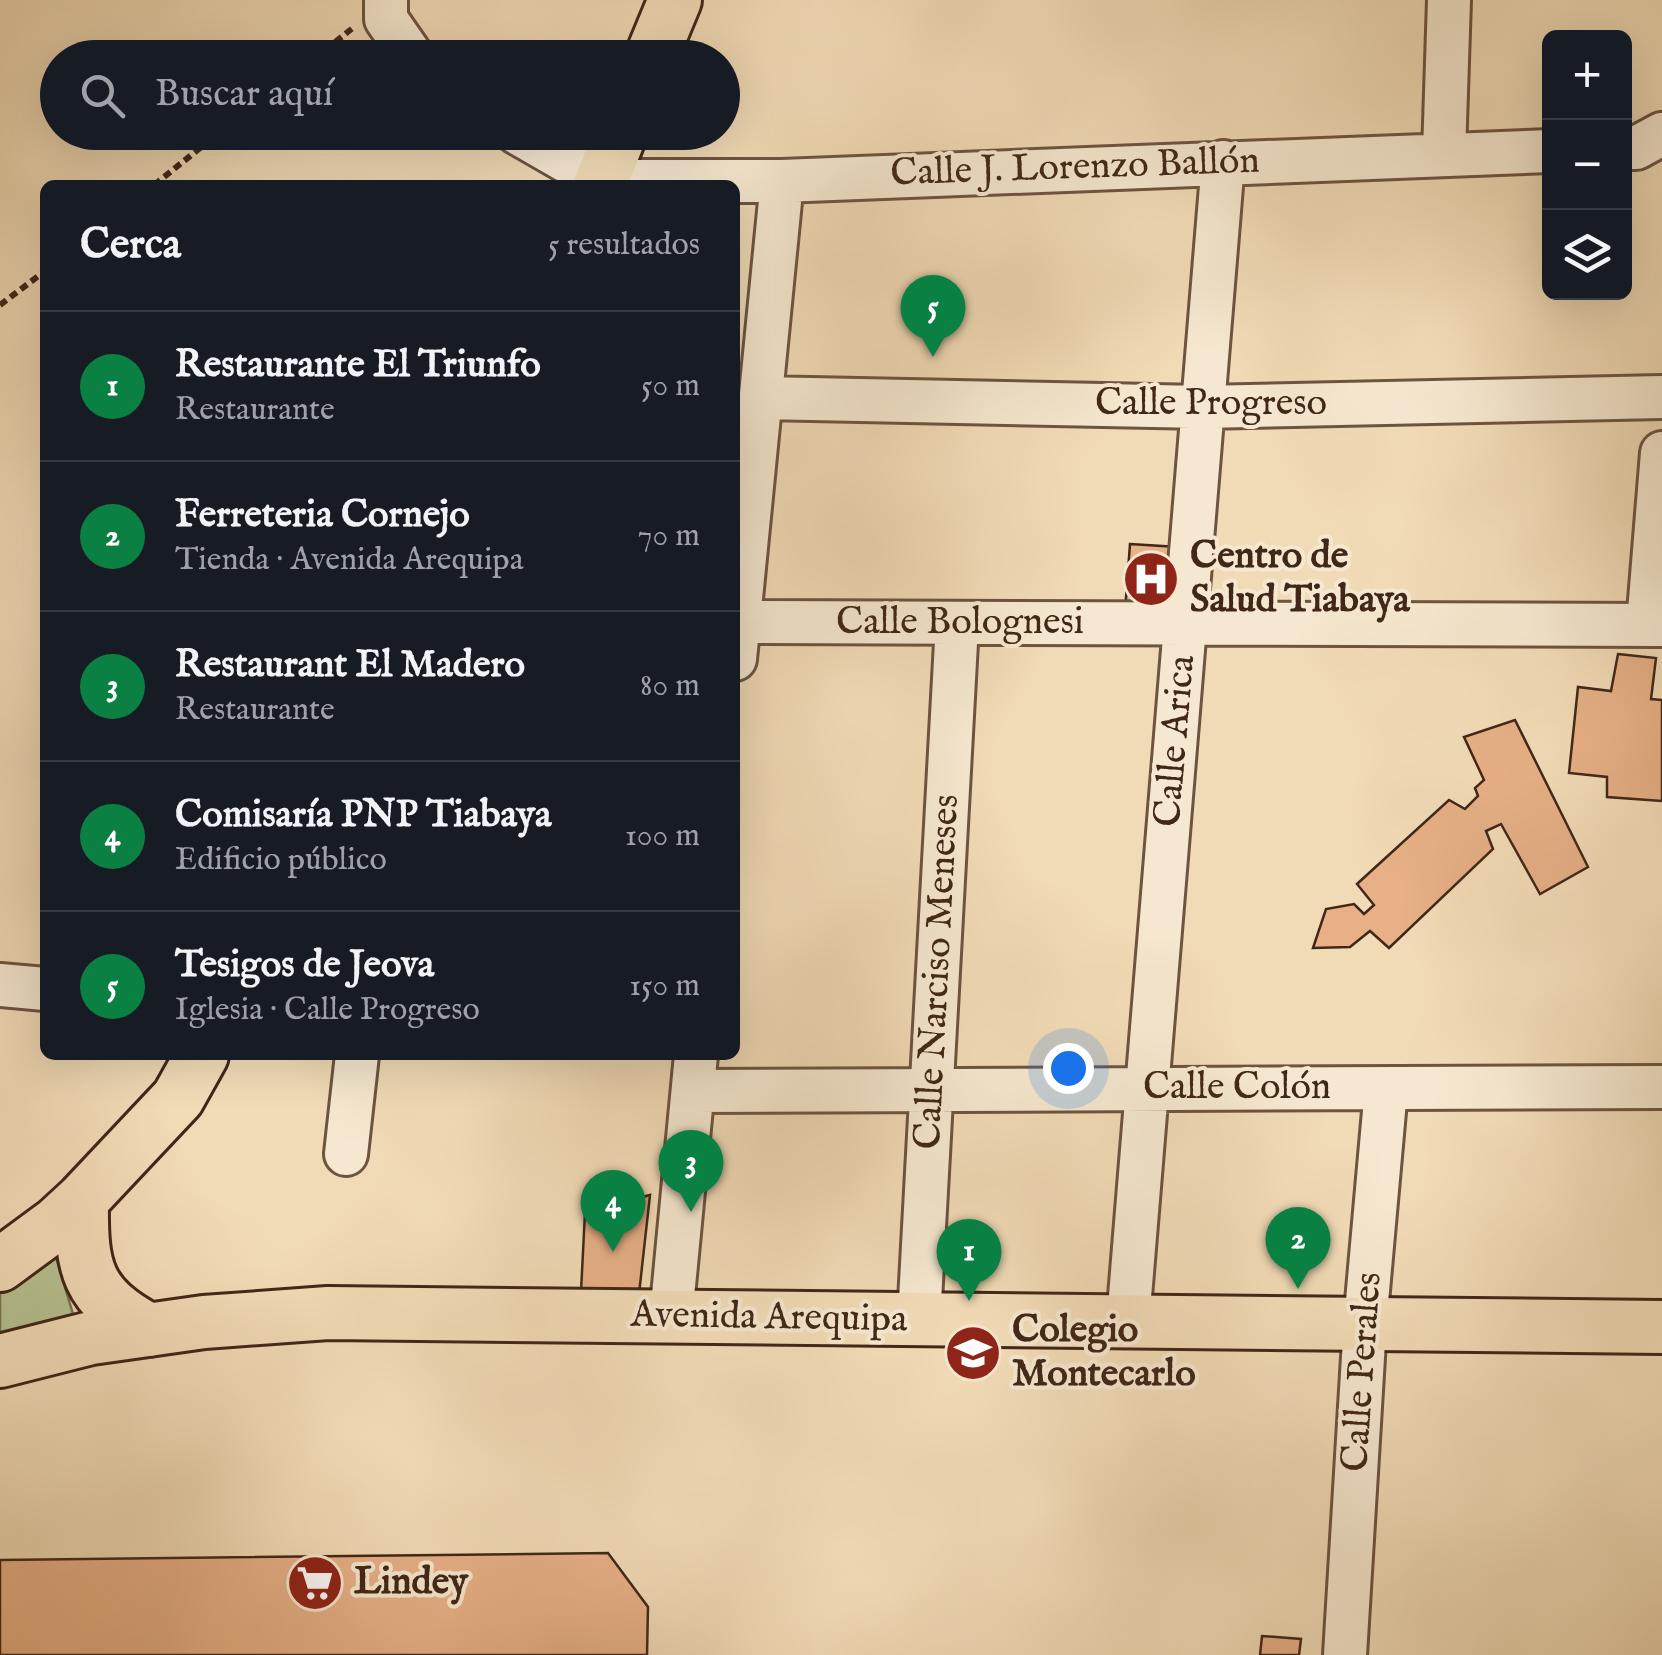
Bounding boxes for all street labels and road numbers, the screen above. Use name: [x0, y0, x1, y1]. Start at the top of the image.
street label: Calle J. Lorenzo Ballón: [890, 138, 1260, 198]
street label: Calle Progreso: [1095, 380, 1327, 428]
street label: Calle Bolognesi: [836, 599, 1084, 647]
street label: Calle Arica: [1145, 652, 1207, 829]
street label: Calle Narciso Meneses: [905, 793, 971, 1151]
street label: Calle Colón: [1143, 1064, 1331, 1112]
street label: Calle Perales: [1332, 1270, 1394, 1474]
street label: Avenida Arequipa: [629, 1292, 908, 1344]

